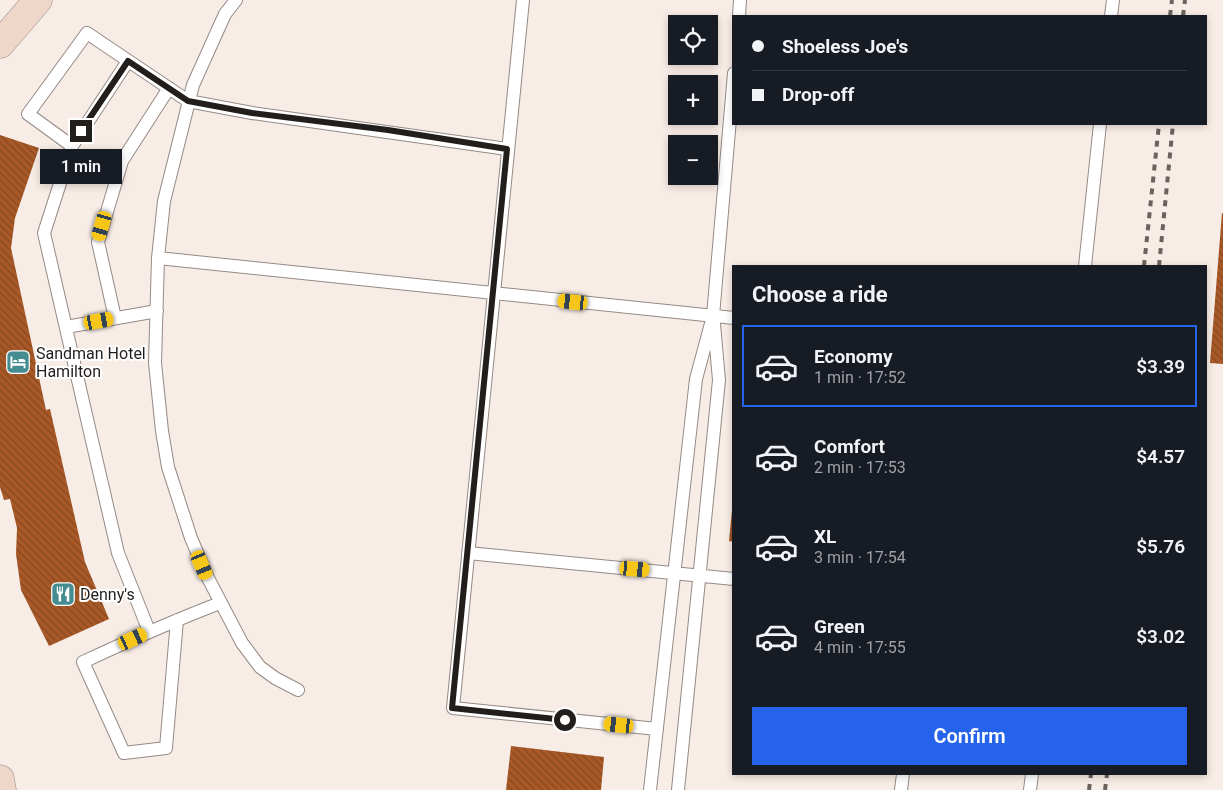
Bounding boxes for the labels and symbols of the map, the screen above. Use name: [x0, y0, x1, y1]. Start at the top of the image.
route end: [70, 120, 92, 142]
callout: 1 min: [40, 148, 122, 184]
car: [90, 210, 113, 242]
car: [557, 293, 588, 311]
car: [82, 311, 115, 331]
place label: Sandman Hotel Hamilton: [36, 344, 146, 381]
hotel icon: Sandman Hotel Hamilton: [5, 349, 31, 375]
car: [189, 548, 214, 582]
car: [619, 560, 650, 578]
restaurant icon: Denny's: [50, 581, 76, 607]
place label: Denny's: [80, 585, 135, 604]
car: [116, 626, 149, 652]
route start: [554, 709, 576, 731]
car: [603, 716, 634, 734]

